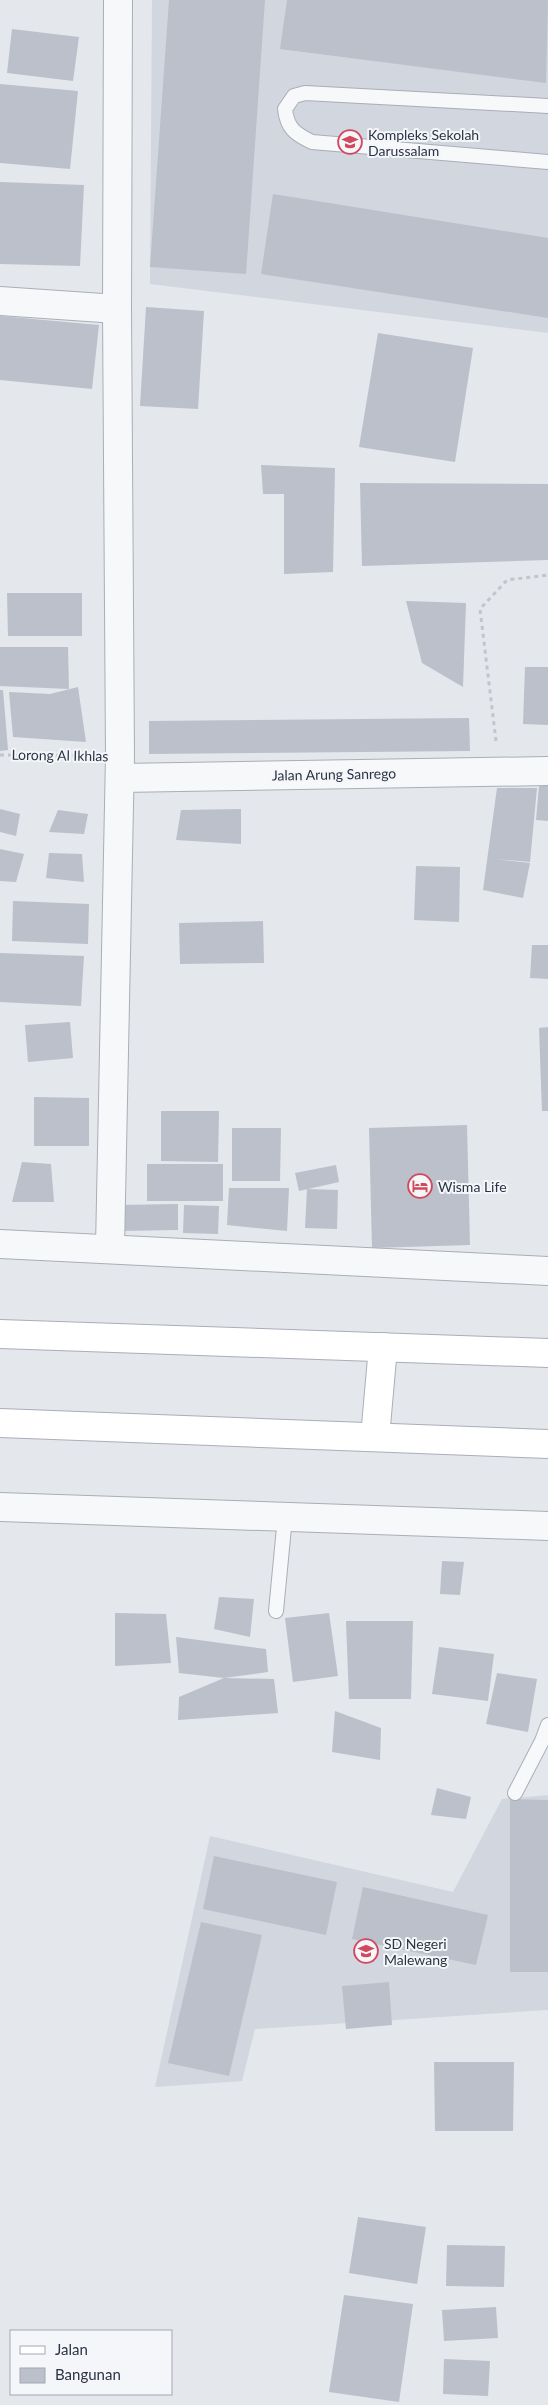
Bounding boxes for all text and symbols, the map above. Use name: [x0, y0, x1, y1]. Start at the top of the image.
place label: Kompleks Sekolah Darussalam: [368, 126, 479, 159]
school or university icon: Kompleks Sekolah Darussalam: [337, 129, 363, 155]
street label: Lorong Al Ikhlas: [11, 746, 109, 764]
street label: Jalan Arung Sanrego: [272, 764, 396, 784]
hotel icon: Wisma Life: [407, 1173, 433, 1199]
place label: Wisma Life: [438, 1178, 507, 1195]
place label: SD Negeri Malewang: [384, 1935, 447, 1968]
school or university icon: SD Negeri Malewang: [353, 1938, 379, 1964]
legend: [10, 2330, 172, 2395]
text: Jalan: [55, 2340, 88, 2358]
text: Bangunan: [55, 2365, 121, 2383]

